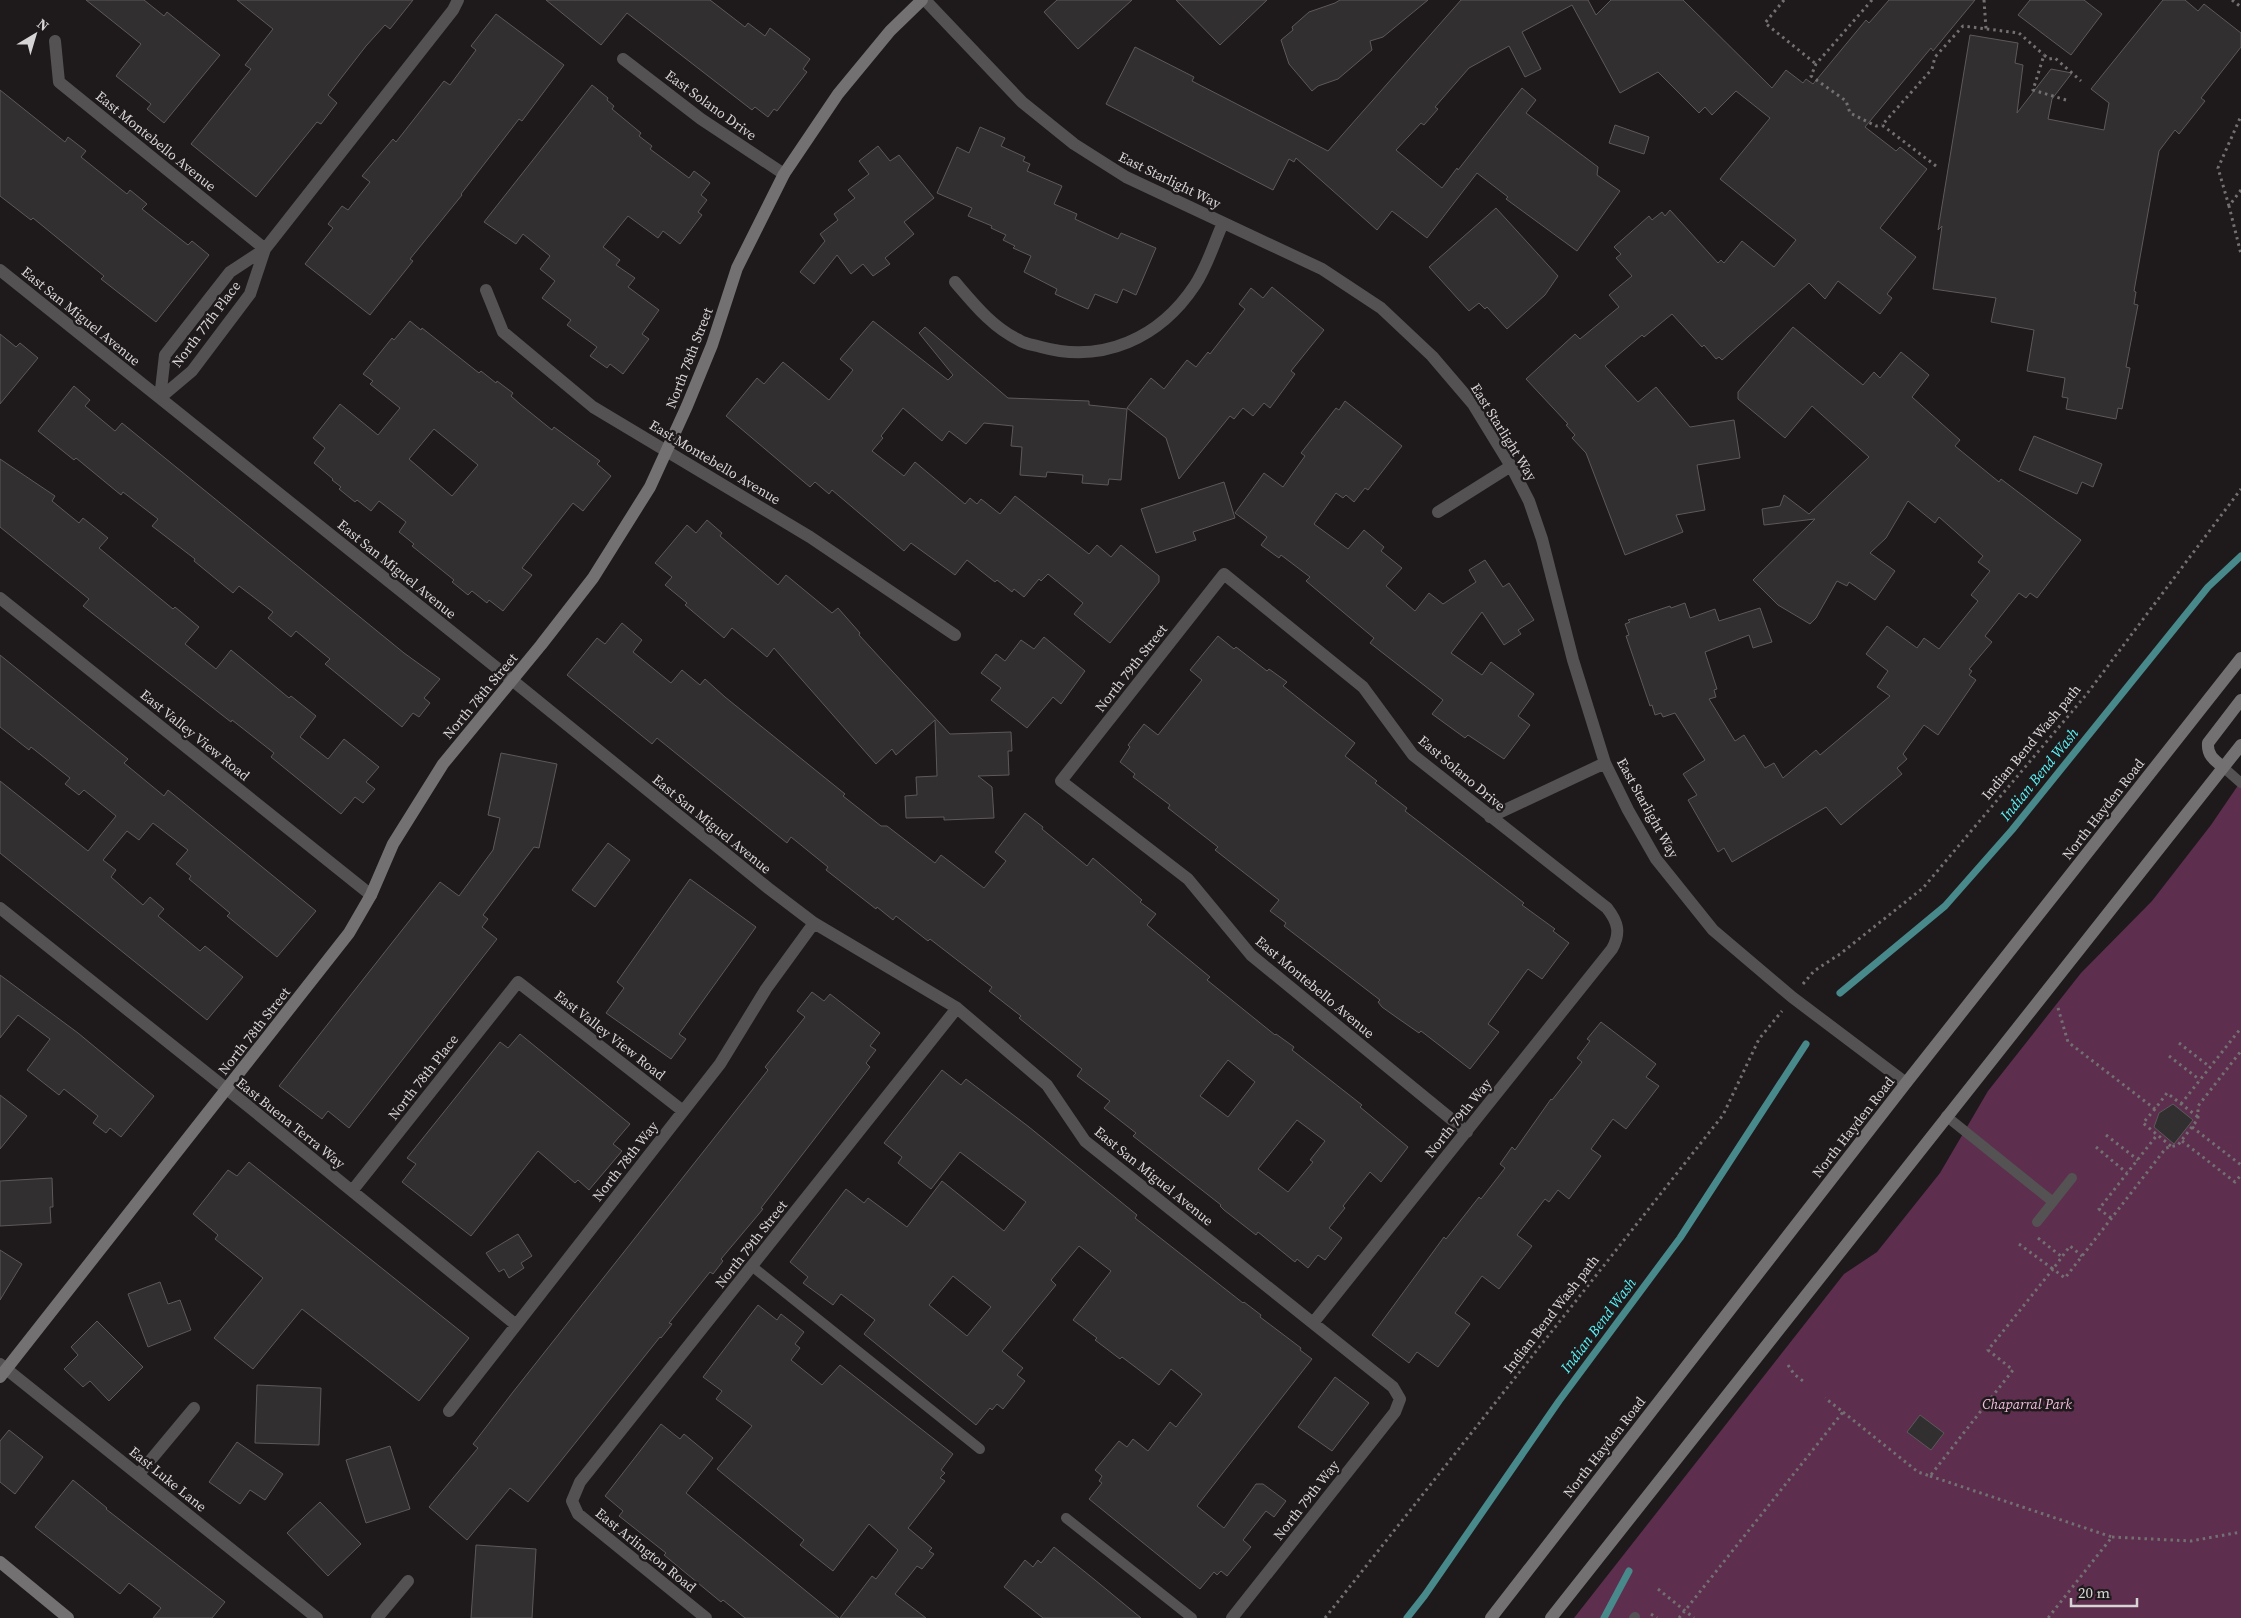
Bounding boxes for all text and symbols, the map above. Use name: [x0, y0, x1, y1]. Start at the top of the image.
north arrow: [10, 10, 60, 60]
text: N: [33, 14, 53, 36]
street label: East Solano Drive: [661, 65, 761, 145]
street label: East Montebello Avenue: [91, 86, 221, 196]
street label: East Starlight Way: [1115, 147, 1225, 214]
street label: East San Miguel Avenue: [17, 262, 145, 370]
street label: North 77th Place: [167, 277, 245, 371]
street label: North 78th Street: [661, 304, 718, 411]
street label: East Starlight Way: [1466, 379, 1543, 485]
street label: East Montebello Avenue: [646, 415, 784, 509]
street label: East San Miguel Avenue: [333, 515, 461, 623]
street label: North 79th Street: [1090, 619, 1172, 716]
street label: North 78th Street: [438, 648, 522, 743]
street label: Indian Bend Wash path: [1978, 681, 2084, 803]
street label: East Valley View Road: [136, 685, 254, 786]
water label: Indian Bend Wash: [1996, 724, 2082, 824]
street label: East Solano Drive: [1414, 730, 1510, 816]
street label: East Starlight Way: [1612, 754, 1684, 862]
street label: North Hayden Road: [2057, 754, 2149, 864]
street label: East San Miguel Avenue: [648, 770, 776, 878]
street label: East Montebello Avenue: [1251, 931, 1379, 1043]
street label: North 78th Street: [213, 982, 295, 1079]
street label: East Valley View Road: [550, 985, 670, 1085]
street label: North 78th Place: [383, 1030, 463, 1124]
street label: North Hayden Road: [1807, 1072, 1899, 1182]
street label: East Buena Terra Way: [232, 1073, 350, 1174]
street label: North 79th Way: [1420, 1073, 1497, 1162]
street label: North 78th Way: [587, 1116, 663, 1205]
street label: East San Miguel Avenue: [1090, 1122, 1218, 1230]
street label: North 79th Street: [710, 1195, 792, 1292]
street label: Indian Bend Wash path: [1500, 1251, 1602, 1377]
water label: Indian Bend Wash: [1556, 1274, 1640, 1376]
street label: North Hayden Road: [1558, 1392, 1650, 1502]
park label: Chaparral Park: [1982, 1394, 2072, 1414]
street label: East Luke Lane: [125, 1442, 211, 1516]
street label: North 79th Way: [1268, 1455, 1344, 1544]
street label: East Arlington Road: [591, 1503, 701, 1597]
scale bar: [2071, 1576, 2137, 1608]
text: 20 m: [2078, 1582, 2110, 1603]

